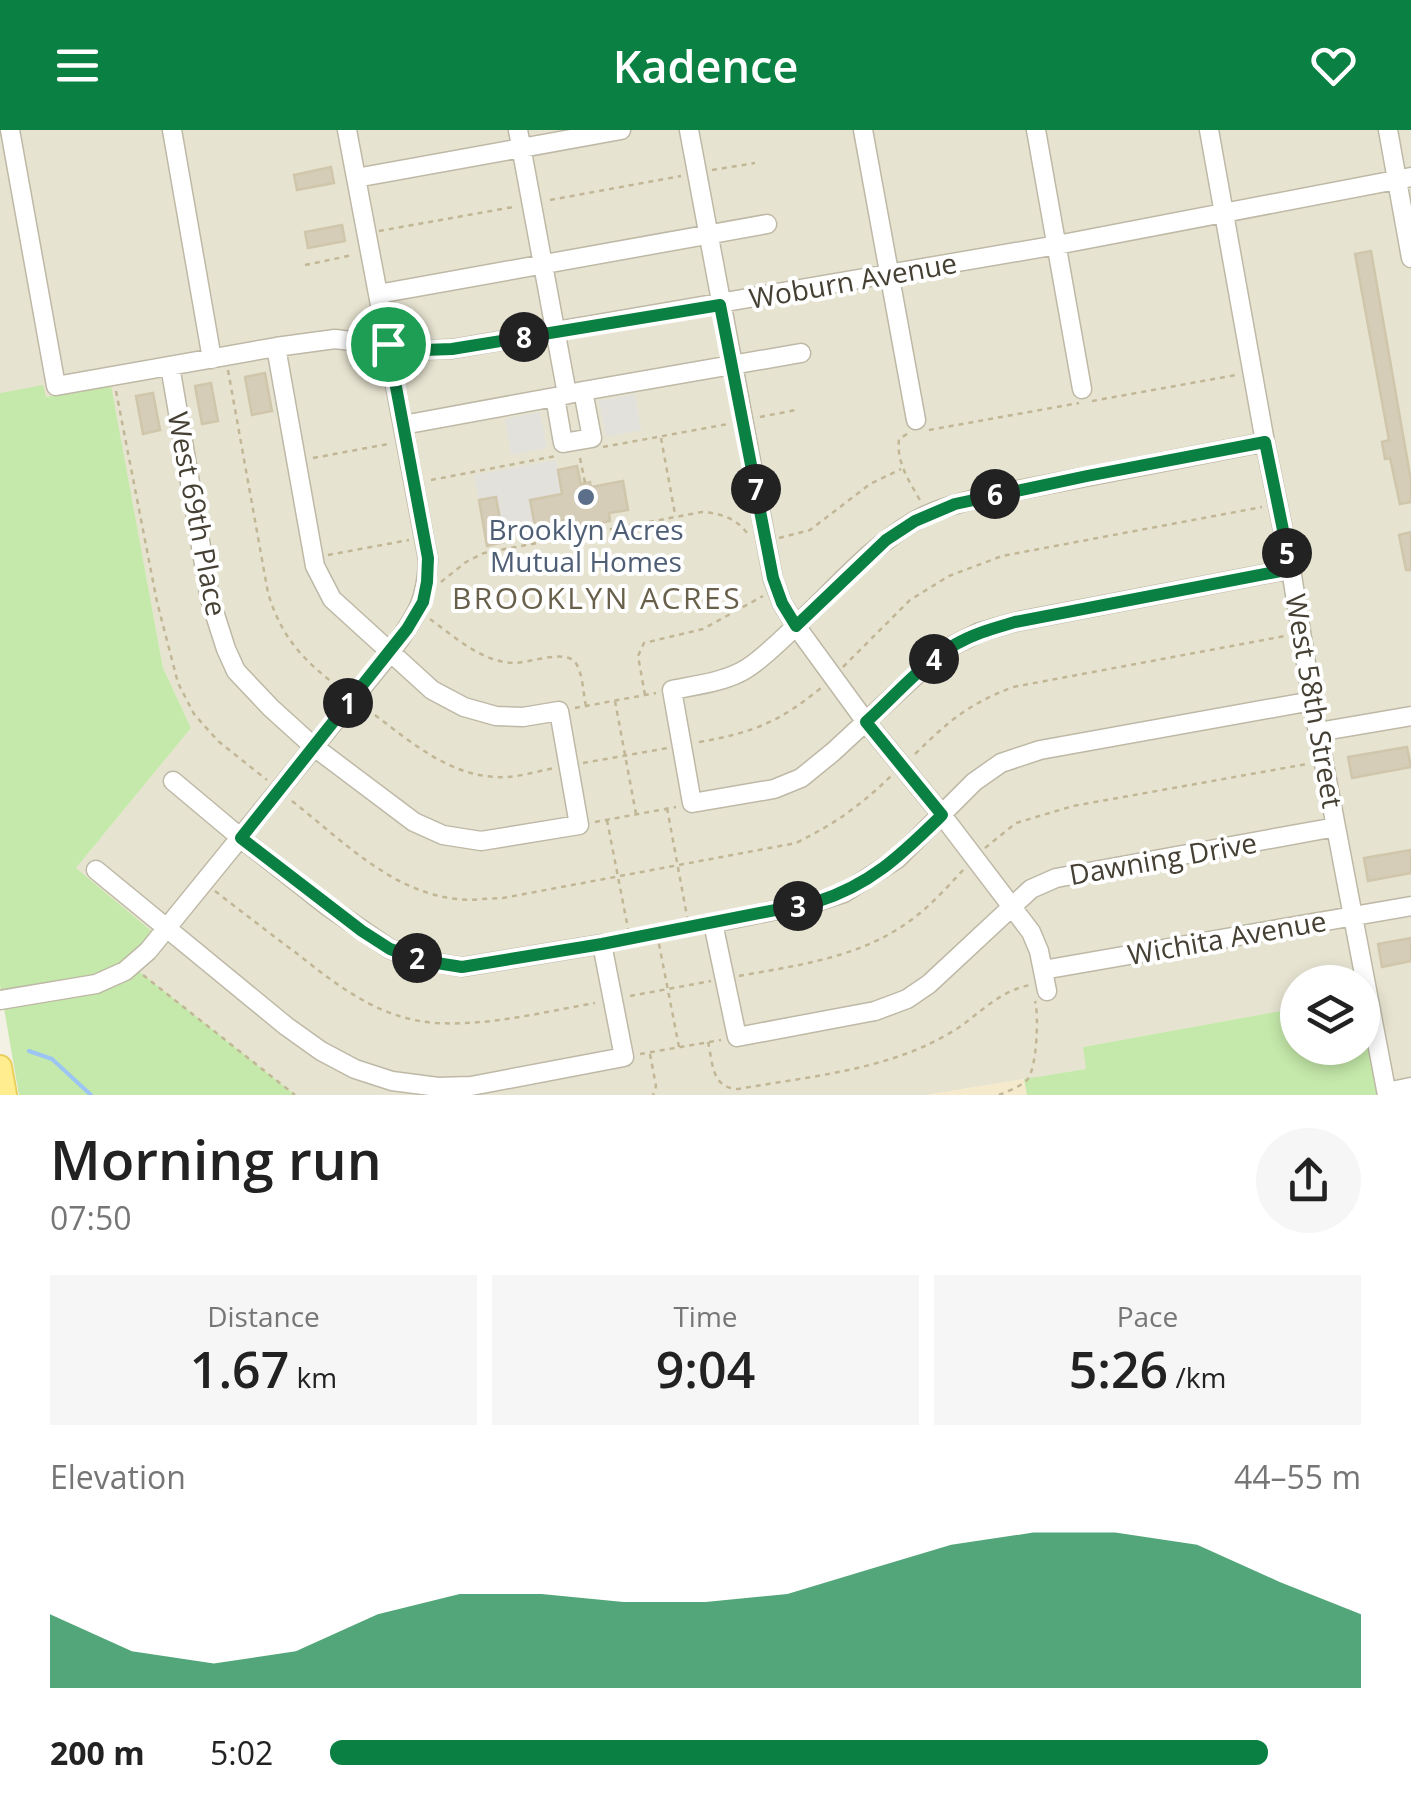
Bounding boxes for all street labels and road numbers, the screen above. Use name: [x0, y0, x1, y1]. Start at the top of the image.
street label: Woburn Avenue: [746, 243, 960, 317]
street label: West 69th Place: [160, 408, 236, 619]
street label: West 58th Street: [1277, 591, 1353, 811]
street label: Dawning Drive: [1066, 823, 1260, 893]
street label: Wichita Avenue: [1125, 901, 1329, 973]

